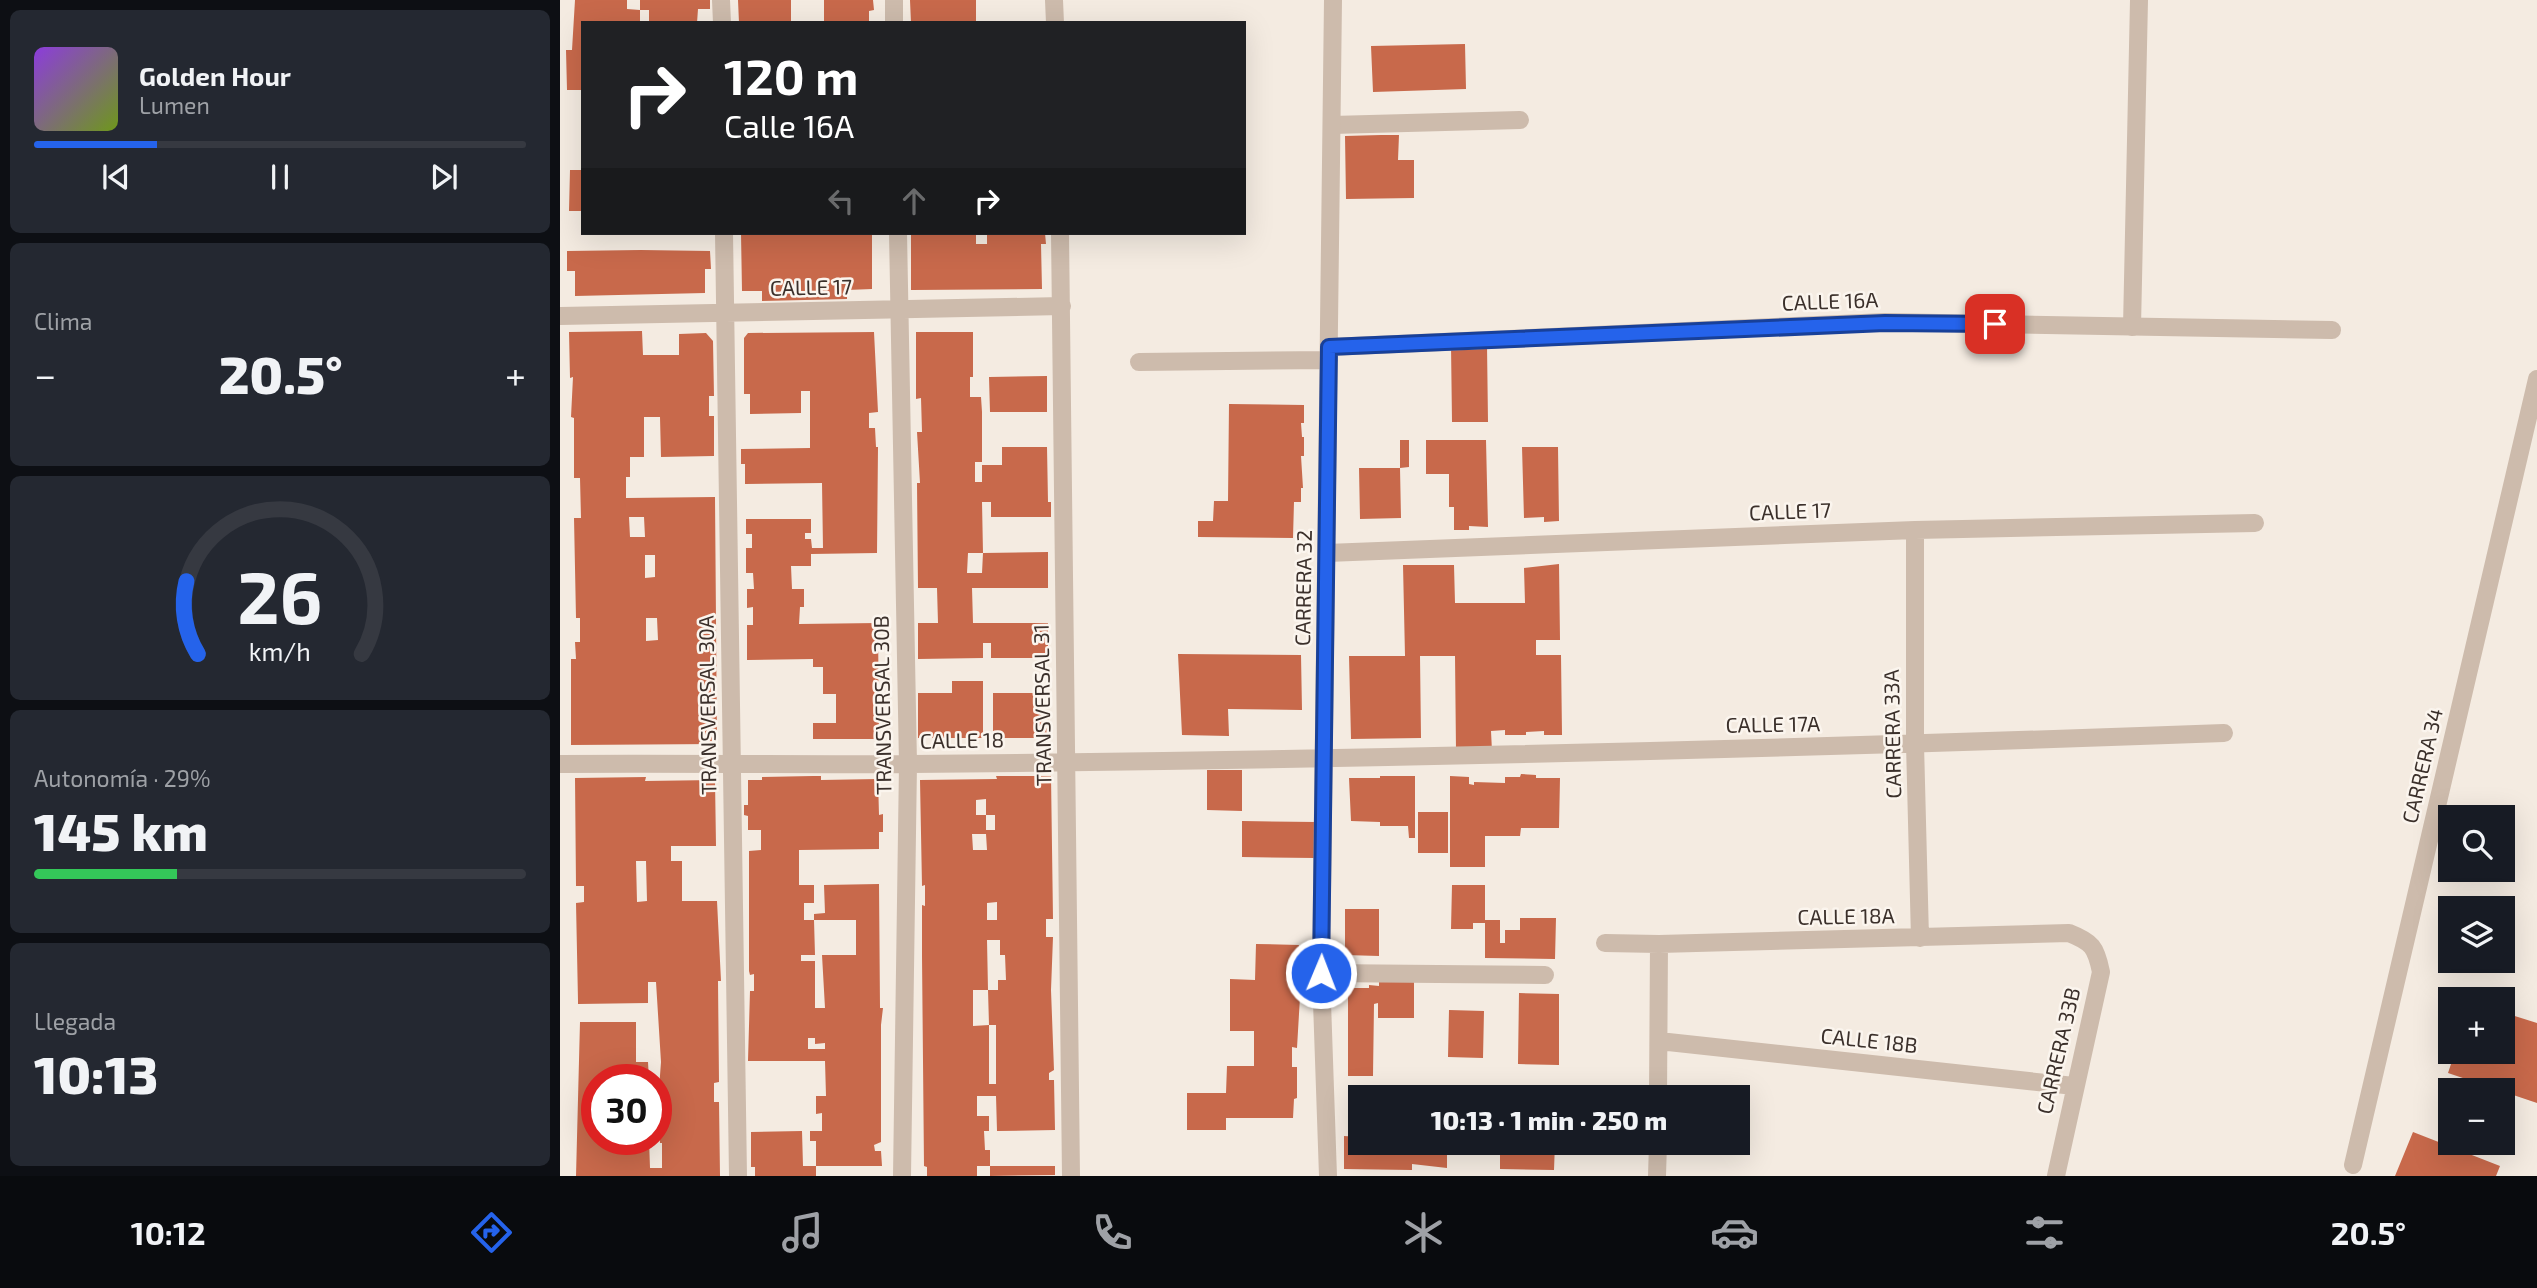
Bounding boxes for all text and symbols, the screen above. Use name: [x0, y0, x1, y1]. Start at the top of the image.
text: 120 m: [724, 46, 858, 105]
icon: right: [609, 49, 700, 140]
text: Golden Hour: [139, 60, 291, 91]
text: Lumen: [139, 91, 210, 119]
text: Calle 16A: [724, 106, 854, 144]
icon: previous: [97, 158, 135, 196]
icon: pause: [261, 158, 299, 196]
icon: next: [425, 158, 463, 196]
icon: left: [822, 182, 860, 220]
icon: ahead: [895, 182, 933, 220]
icon: right: [968, 182, 1006, 220]
street label: CALLE 17: [770, 273, 853, 300]
street label: CALLE 16A: [1781, 286, 1879, 315]
pin: [1965, 294, 2025, 354]
icon: arrive: [1976, 305, 2014, 343]
text: Clima: [34, 307, 92, 335]
text: 20.5°: [219, 342, 343, 404]
text: −: [34, 351, 56, 397]
text: +: [505, 351, 526, 397]
street label: CALLE 17: [1748, 497, 1832, 524]
street label: CARRERA 32: [1289, 530, 1316, 646]
text: 26: [237, 551, 323, 639]
street label: TRANSVERSAL 30A: [692, 615, 721, 795]
street label: TRANSVERSAL 30B: [867, 615, 896, 795]
street label: TRANSVERSAL 31: [1028, 624, 1055, 786]
text: km/h: [249, 636, 311, 666]
street label: CARRERA 33A: [1878, 669, 1905, 799]
street label: CARRERA 34: [2396, 706, 2447, 826]
street label: CALLE 17A: [1725, 710, 1820, 737]
street label: CALLE 18: [920, 726, 1004, 753]
text: Autonomía · 29%: [34, 764, 211, 792]
text: 145 km: [34, 799, 208, 861]
map controls: [2438, 805, 2515, 1155]
button: search: [2438, 805, 2515, 882]
button: layers: [2438, 896, 2515, 973]
street label: CALLE 18A: [1797, 902, 1895, 929]
position arrow: [1284, 936, 1358, 1010]
street label: CARRERA 33B: [2031, 985, 2084, 1116]
button: +: [2438, 987, 2515, 1064]
text: Llegada: [34, 1007, 116, 1035]
street label: CALLE 18B: [1820, 1022, 1919, 1057]
text: 10:13: [34, 1042, 158, 1104]
speed limit sign: 30: [581, 1064, 672, 1155]
button: −: [2438, 1078, 2515, 1155]
text: 10:13 · 1 min · 250 m: [1431, 1104, 1667, 1135]
icon: directions: [467, 1208, 516, 1257]
icon: music: [778, 1208, 827, 1257]
icon: phone: [1088, 1208, 1137, 1257]
icon: climate: [1399, 1208, 1448, 1257]
icon: car: [1710, 1208, 1759, 1257]
icon: filters: [2020, 1208, 2069, 1257]
text: 10:12: [131, 1213, 205, 1251]
text: 20.5°: [2331, 1213, 2406, 1251]

